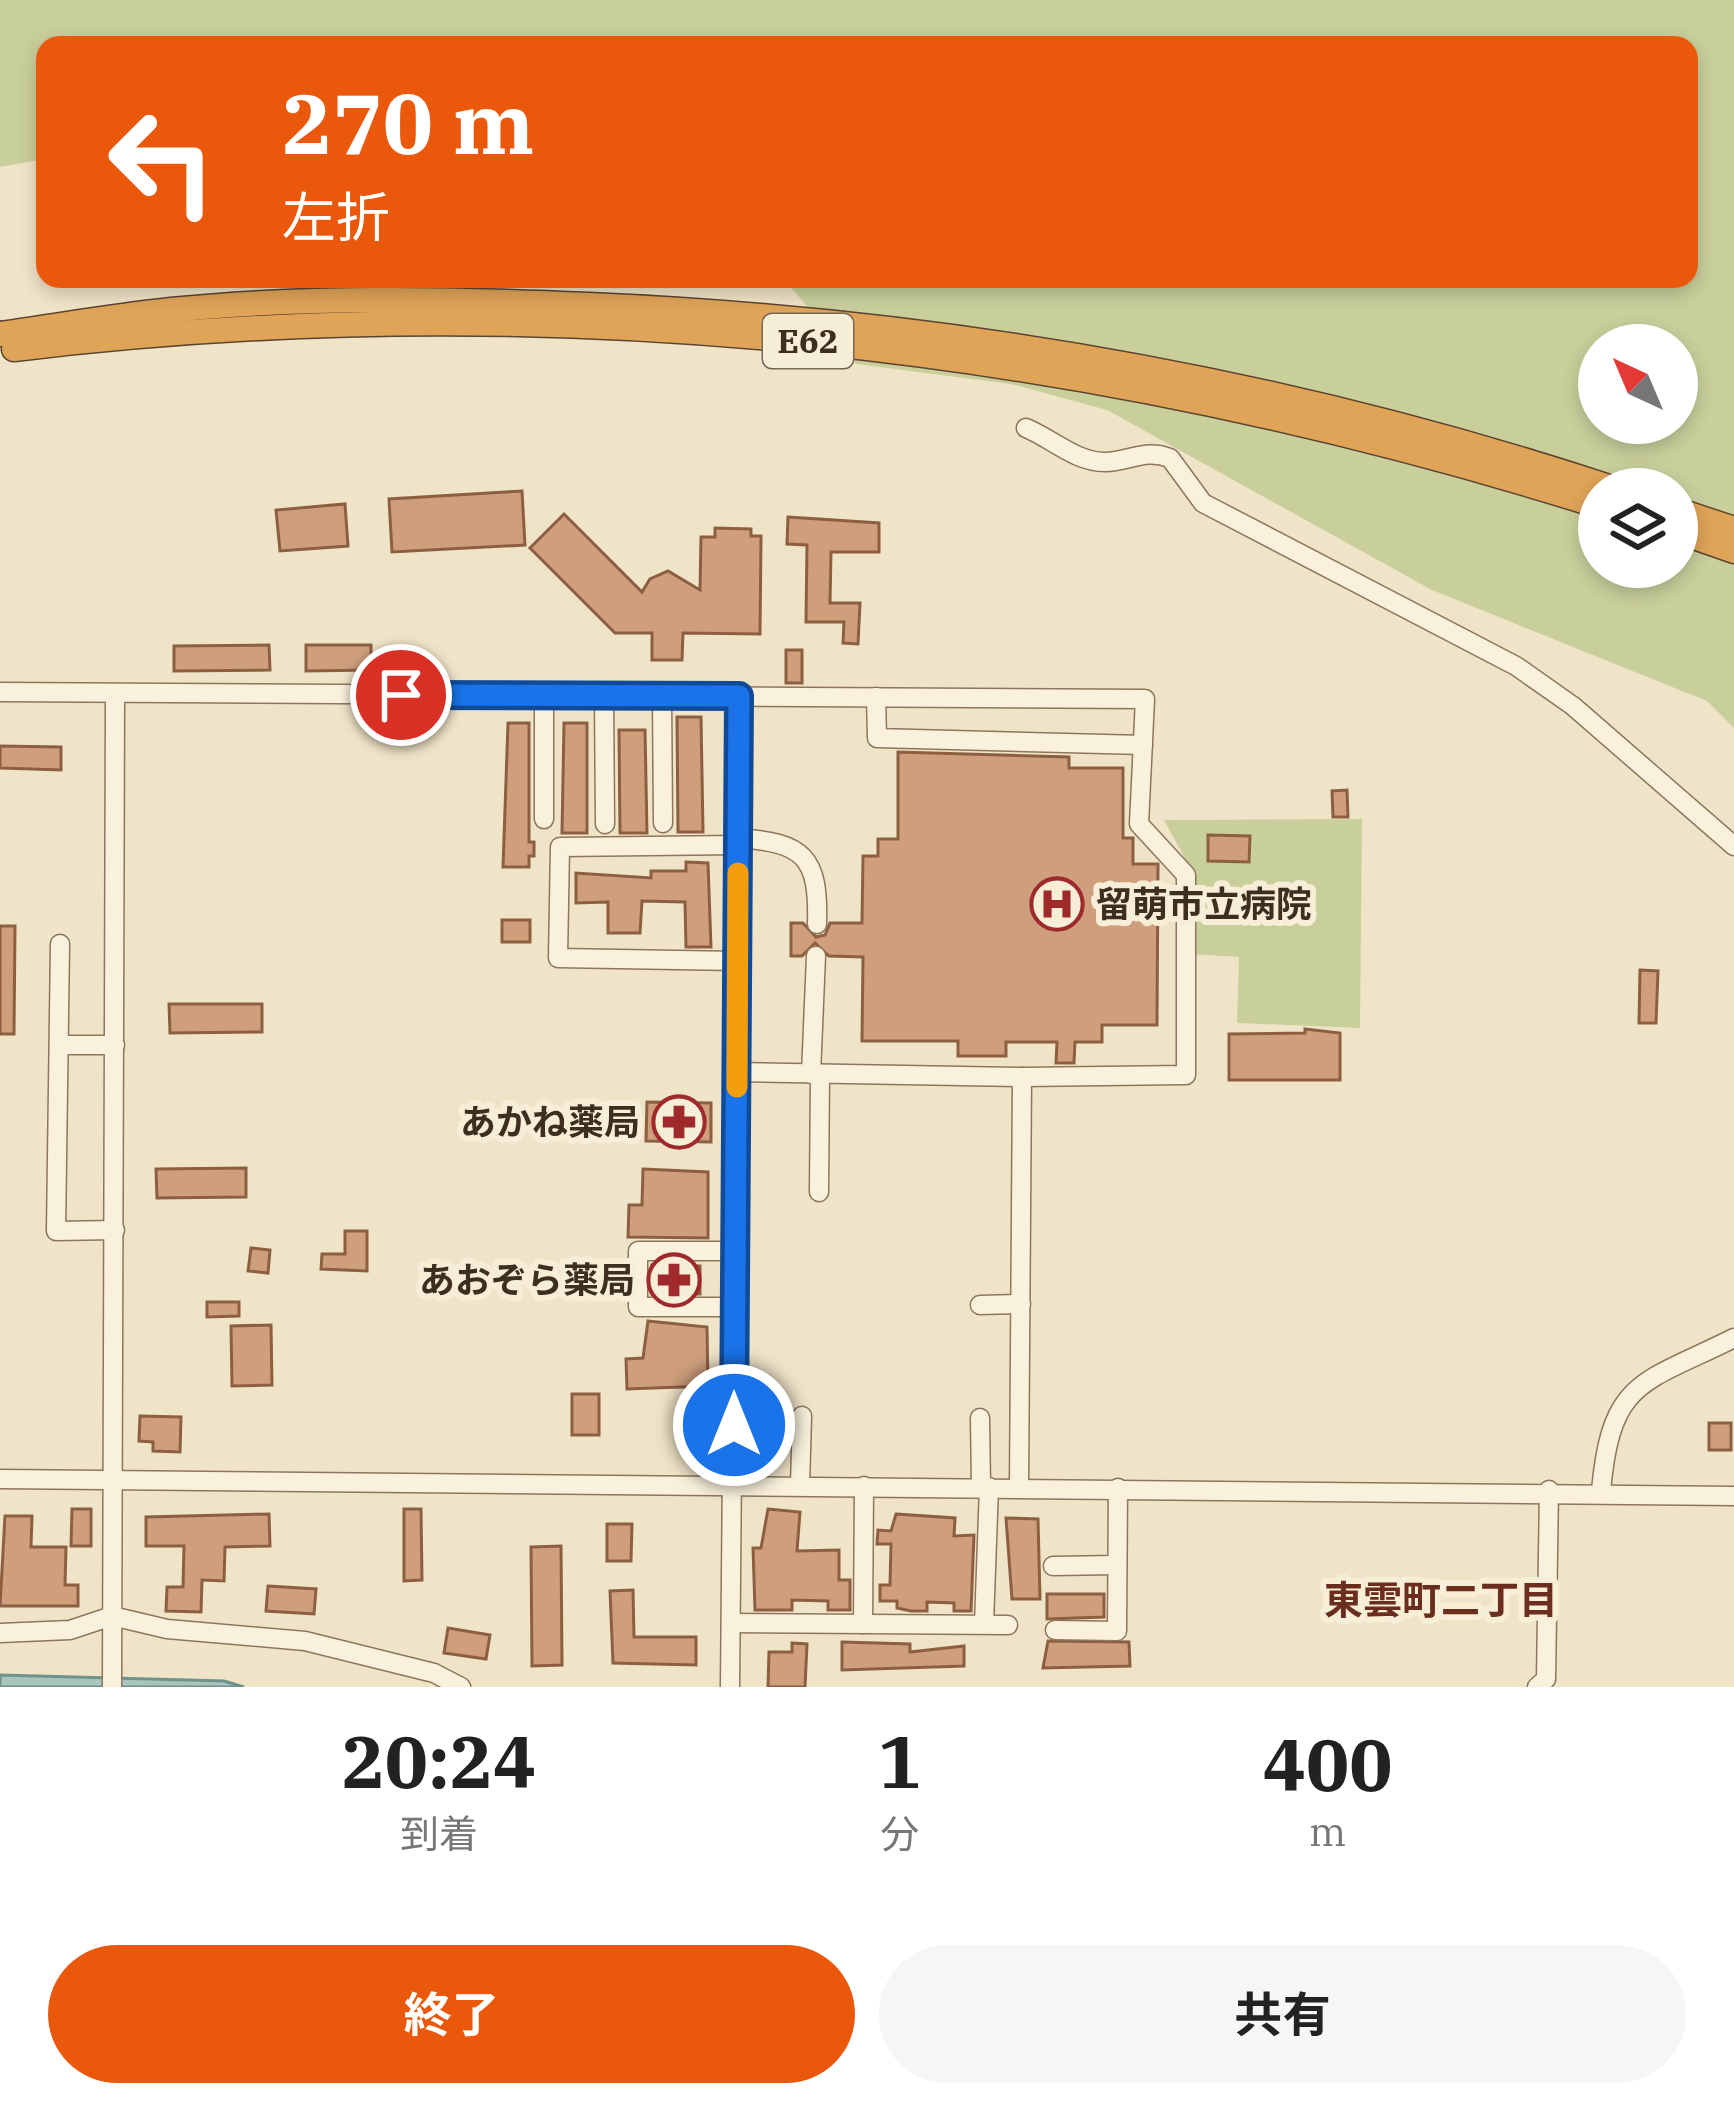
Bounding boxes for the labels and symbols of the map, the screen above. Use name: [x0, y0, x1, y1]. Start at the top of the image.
road number: E62: [763, 314, 853, 368]
north arrow: [1578, 324, 1698, 444]
pin: [350, 644, 452, 746]
hospital icon: 留萌市立病院: [1029, 876, 1085, 932]
place label: 留萌市立病院: [1096, 880, 1312, 927]
pharmacy icon: あかね薬局: [651, 1094, 707, 1150]
place label: あかね薬局: [460, 1098, 640, 1145]
pharmacy icon: あおぞら薬局: [646, 1252, 702, 1308]
place label: あおぞら薬局: [419, 1256, 635, 1303]
position arrow: [671, 1362, 797, 1488]
district label: 東雲町二丁目: [1324, 1574, 1558, 1625]

